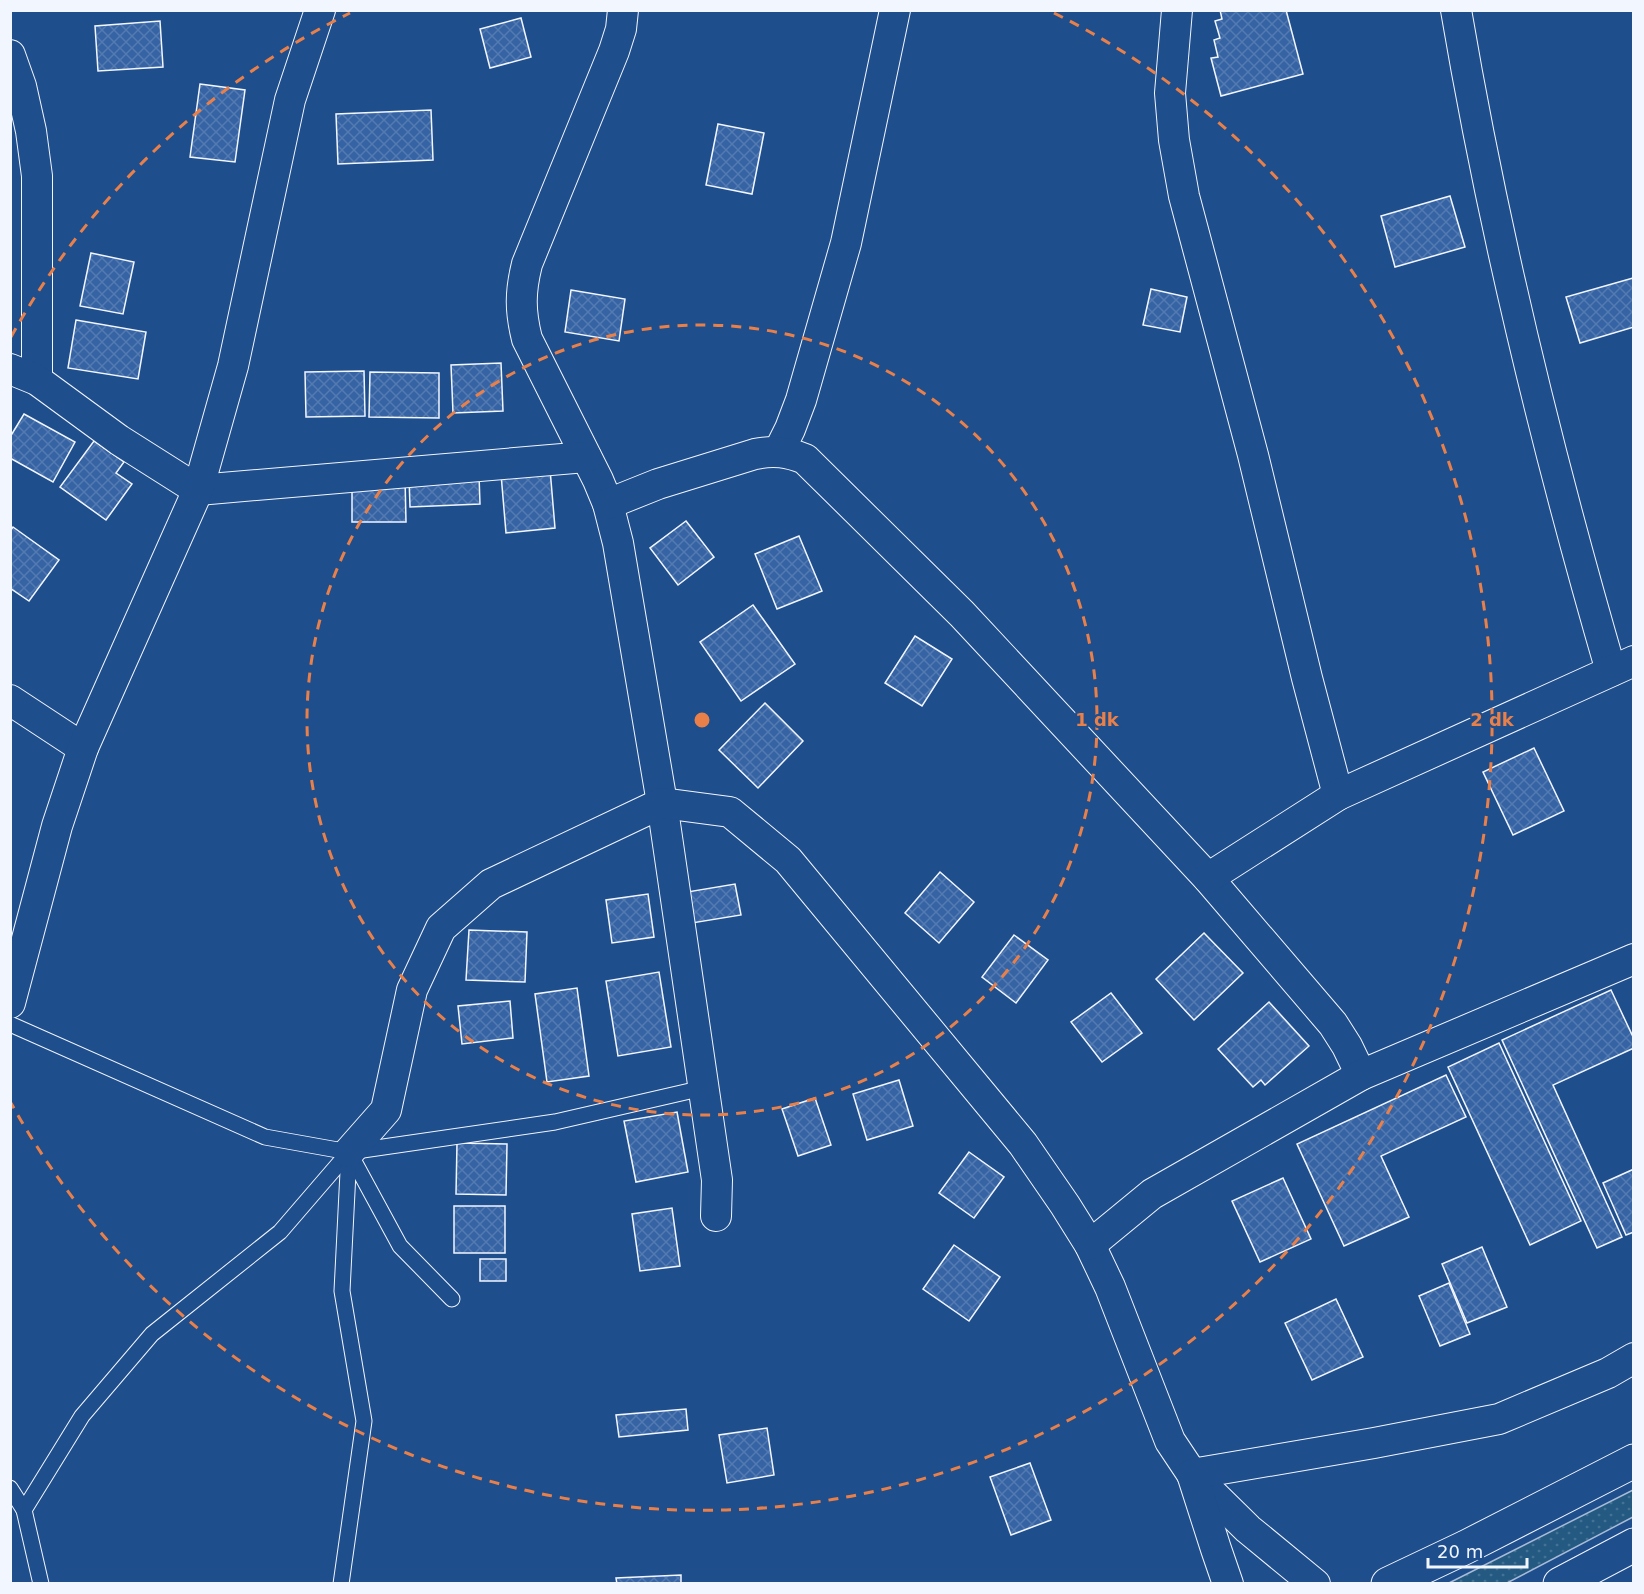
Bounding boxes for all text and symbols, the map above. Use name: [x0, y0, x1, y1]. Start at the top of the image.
text: 1 dk: [1075, 709, 1120, 730]
text: 2 dk: [1470, 709, 1515, 730]
centre of rings: [692, 710, 712, 730]
scale bar: [1428, 1531, 1527, 1569]
text: 20 m: [1437, 1541, 1483, 1562]

